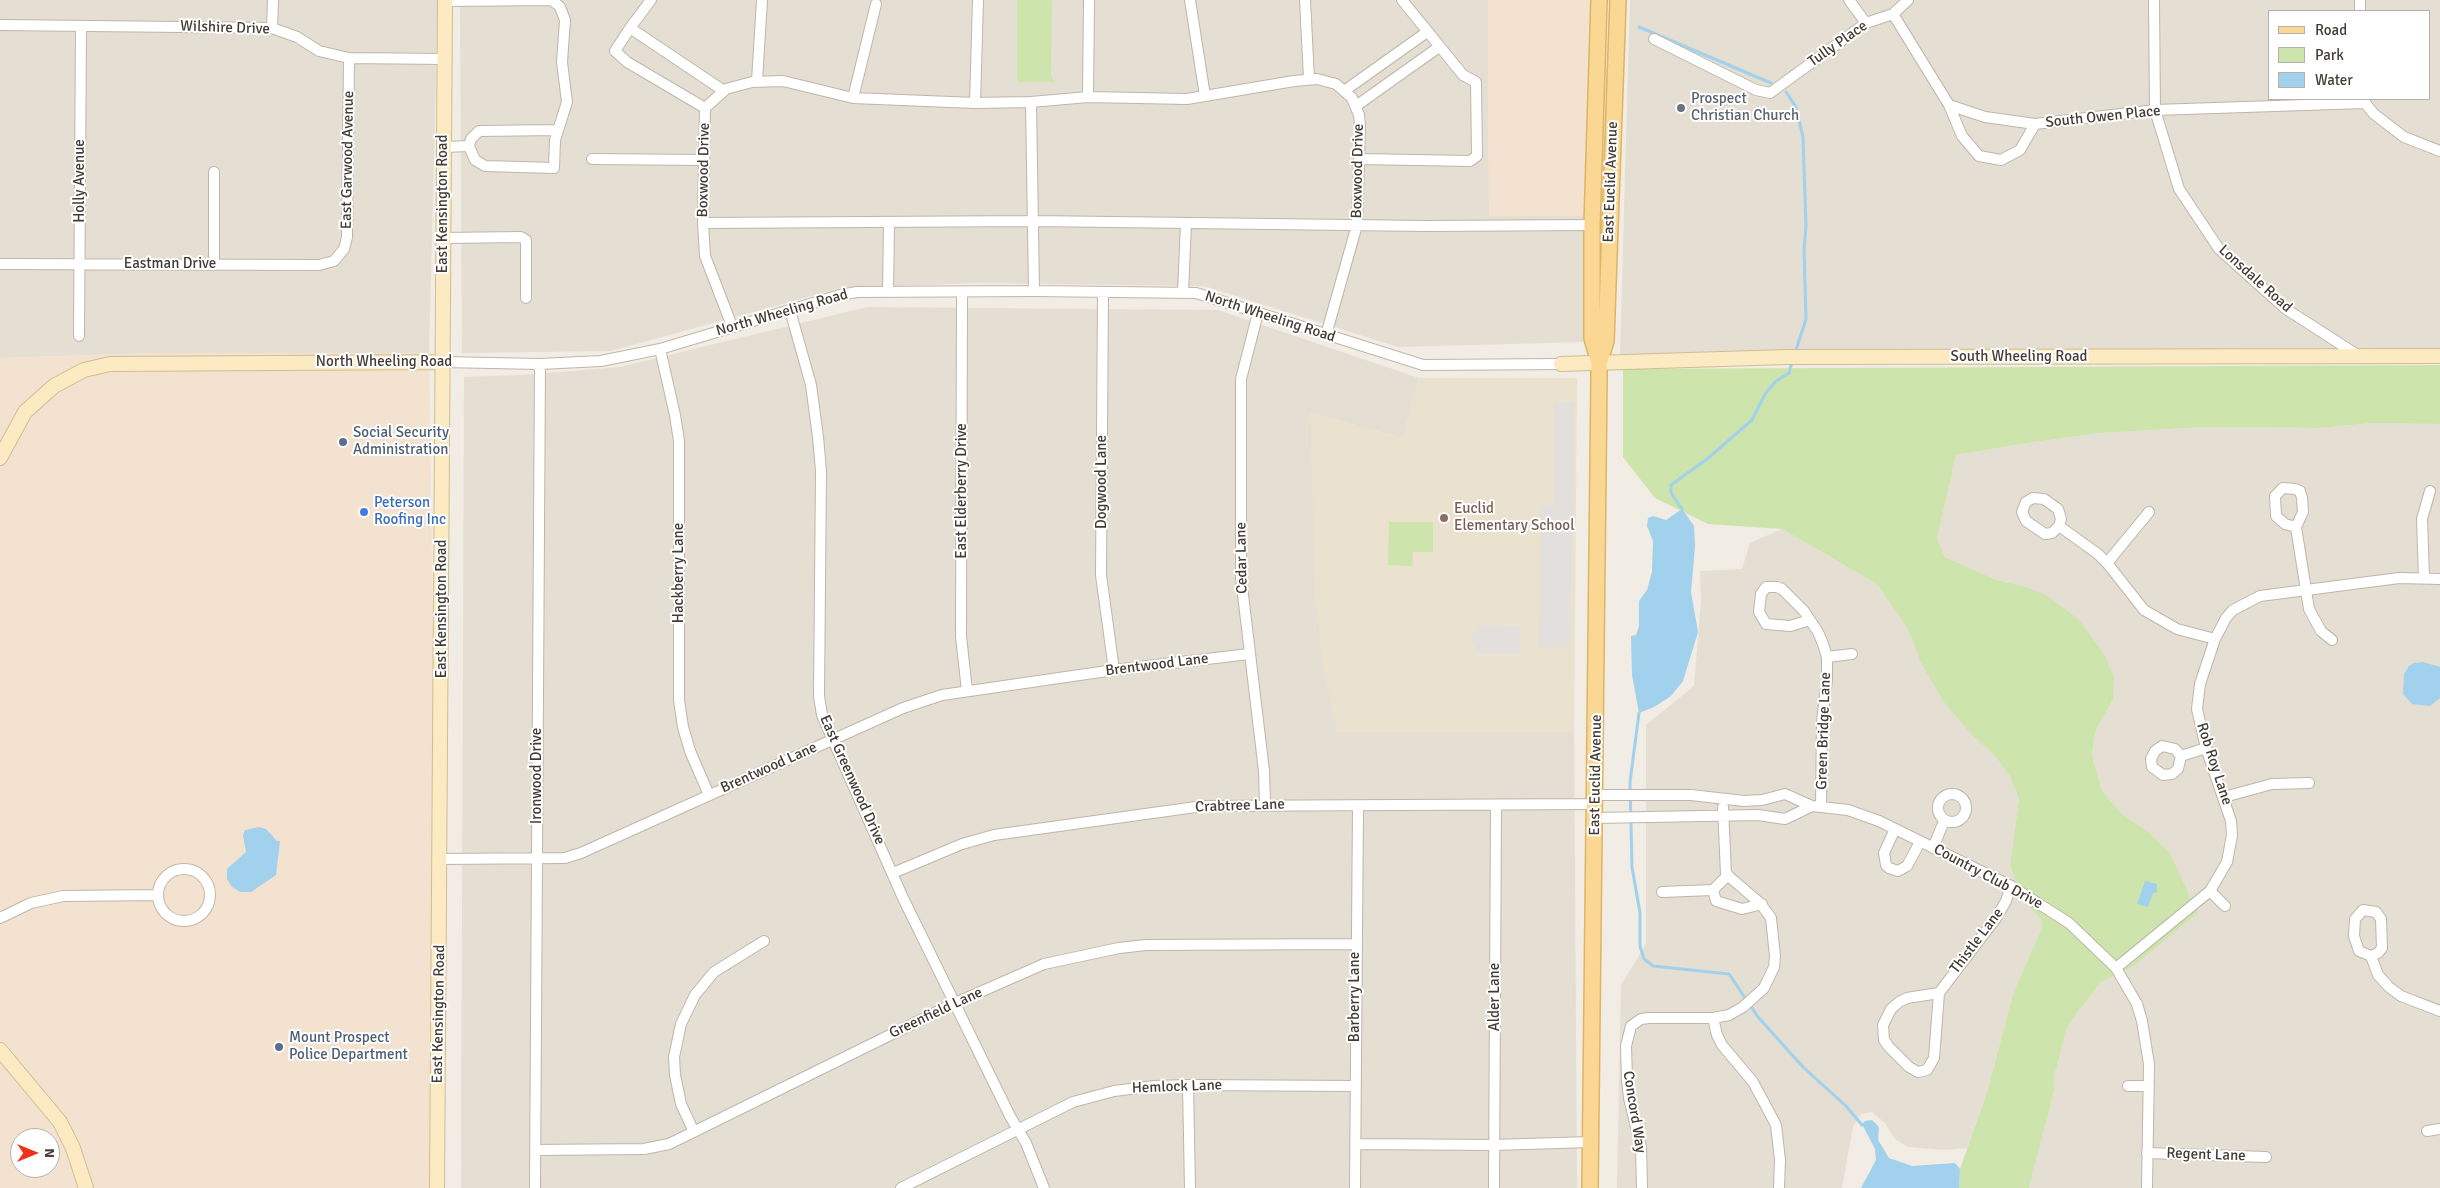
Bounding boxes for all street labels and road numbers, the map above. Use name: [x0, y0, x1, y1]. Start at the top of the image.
street label: Wilshire Drive: [180, 17, 270, 39]
street label: Tully Place: [1805, 17, 1871, 71]
street label: East Garwood Avenue: [338, 91, 358, 229]
street label: South Owen Place: [2045, 102, 2161, 132]
street label: East Euclid Avenue: [1600, 121, 1622, 243]
street label: Boxwood Drive: [694, 123, 714, 217]
street label: Boxwood Drive: [1348, 124, 1368, 218]
street label: East Kensington Road: [434, 135, 452, 273]
street label: Holly Avenue: [71, 139, 89, 223]
street label: Lonsdale Road: [2215, 241, 2295, 317]
street label: Eastman Drive: [124, 255, 216, 273]
street label: North Wheeling Road: [714, 286, 850, 340]
street label: North Wheeling Road: [1202, 287, 1338, 347]
street label: South Wheeling Road: [1951, 348, 2087, 366]
street label: North Wheeling Road: [316, 353, 452, 371]
street label: East Elderberry Drive: [953, 423, 971, 559]
street label: Dogwood Lane: [1093, 435, 1111, 529]
street label: Cedar Lane: [1232, 522, 1252, 594]
street label: Hackberry Lane: [670, 523, 688, 623]
street label: East Kensington Road: [433, 540, 451, 678]
street label: Brentwood Lane: [1104, 650, 1210, 680]
street label: Green Bridge Lane: [1813, 672, 1835, 790]
street label: East Greenwood Drive: [815, 712, 889, 848]
street label: East Euclid Avenue: [1586, 714, 1606, 836]
street label: Rob Roy Lane: [2192, 721, 2236, 807]
street label: Ironwood Drive: [528, 728, 546, 824]
street label: Brentwood Lane: [718, 739, 820, 797]
street label: Crabtree Lane: [1195, 795, 1285, 817]
street label: Country Club Drive: [1930, 841, 2046, 913]
street label: Thistle Lane: [1947, 905, 2007, 977]
street label: East Kensington Road: [429, 944, 449, 1084]
street label: Barberry Lane: [1346, 952, 1364, 1042]
street label: Alder Lane: [1486, 963, 1504, 1031]
street label: Greenfield Lane: [887, 984, 985, 1042]
street label: Concord Way: [1619, 1070, 1649, 1154]
street label: Hemlock Lane: [1131, 1076, 1223, 1098]
street label: Regent Lane: [2166, 1145, 2246, 1165]

